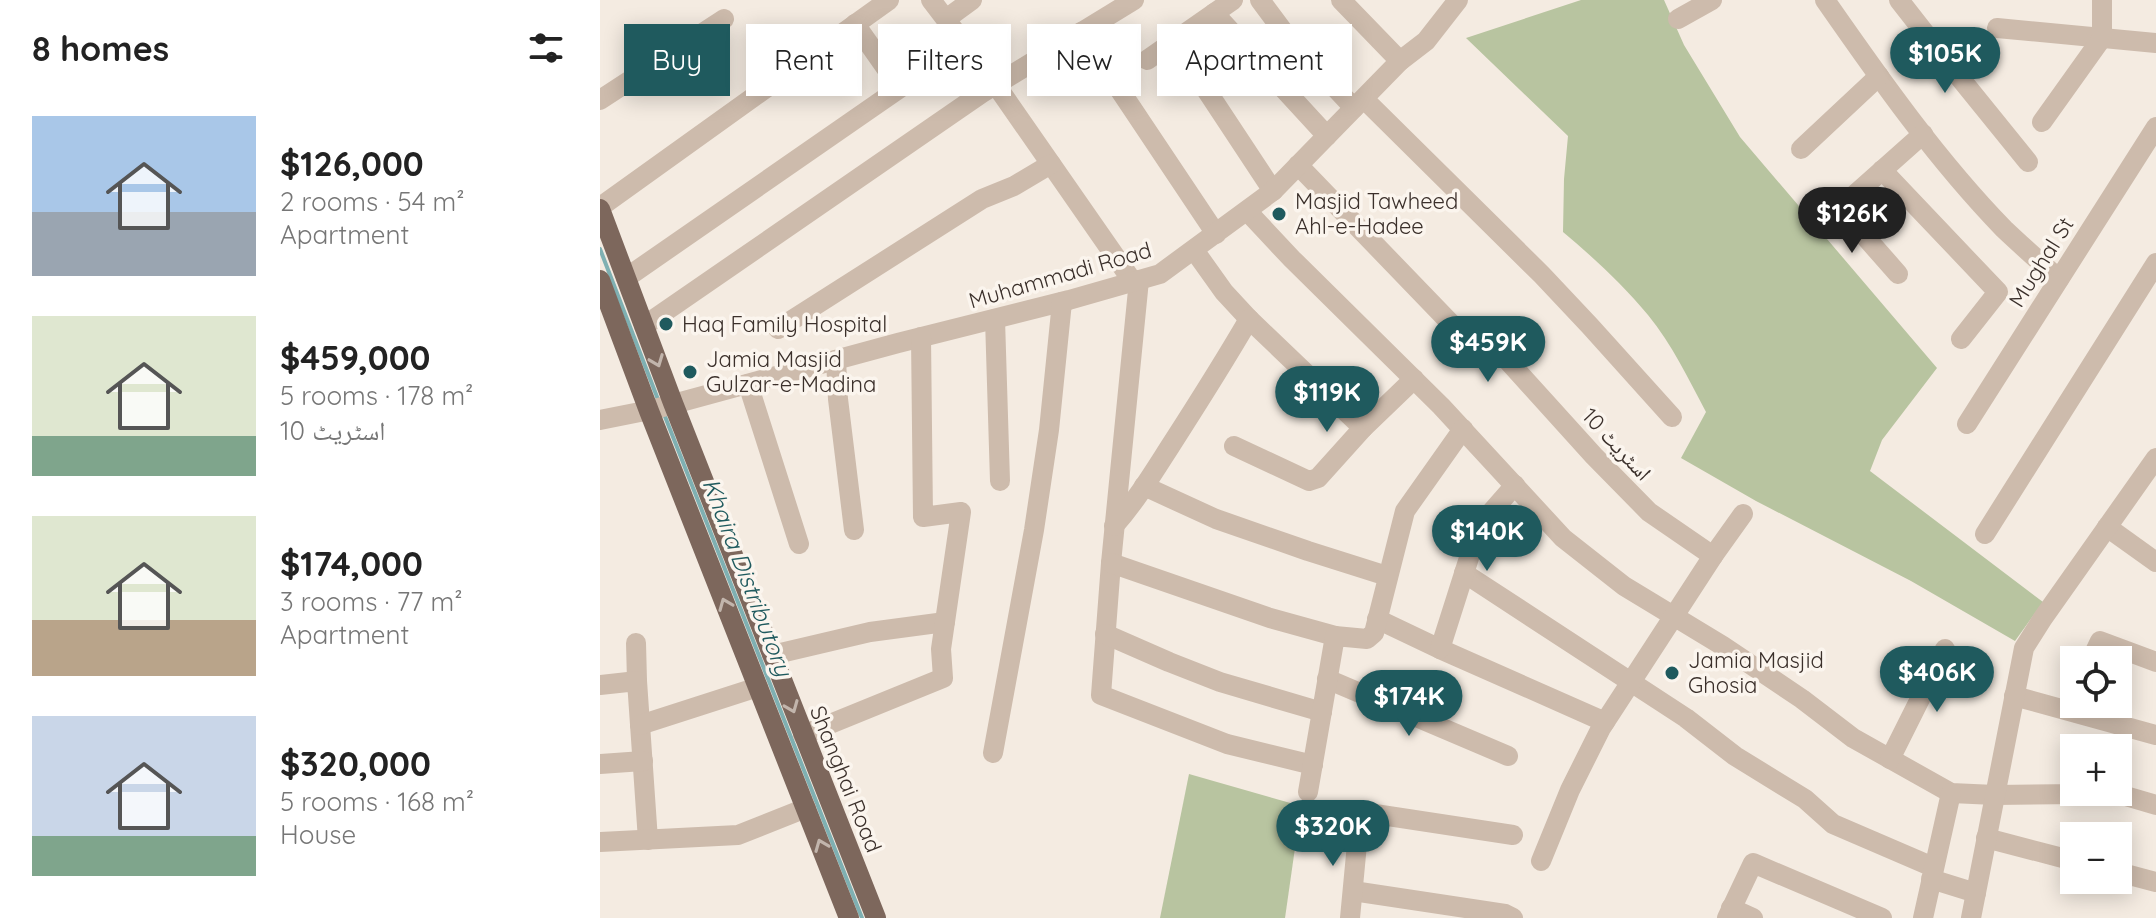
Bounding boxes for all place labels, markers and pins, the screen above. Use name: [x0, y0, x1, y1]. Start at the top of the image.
pin: $105K: [1889, 27, 2001, 95]
place label: Masjid Tawheed Ahl-e-Hadee: [1295, 187, 1458, 240]
pin: $126K: [1796, 187, 1908, 255]
marker: Masjid Tawheed Ahl-e-Hadee: [1270, 205, 1288, 223]
place label: Haq Family Hospital: [682, 310, 887, 338]
marker: Haq Family Hospital: [657, 315, 675, 333]
pin: $459K: [1432, 316, 1544, 384]
place label: Jamia Masjid Gulzar-e-Madina: [706, 345, 876, 398]
marker: Jamia Masjid Gulzar-e-Madina: [681, 363, 699, 381]
pin: $119K: [1271, 366, 1383, 434]
pin: $140K: [1431, 505, 1543, 573]
place label: Jamia Masjid Ghosia: [1688, 646, 1824, 699]
pin: $406K: [1881, 646, 1993, 714]
marker: Jamia Masjid Ghosia: [1663, 664, 1681, 682]
pin: $174K: [1353, 670, 1465, 738]
pin: $320K: [1277, 800, 1389, 868]

